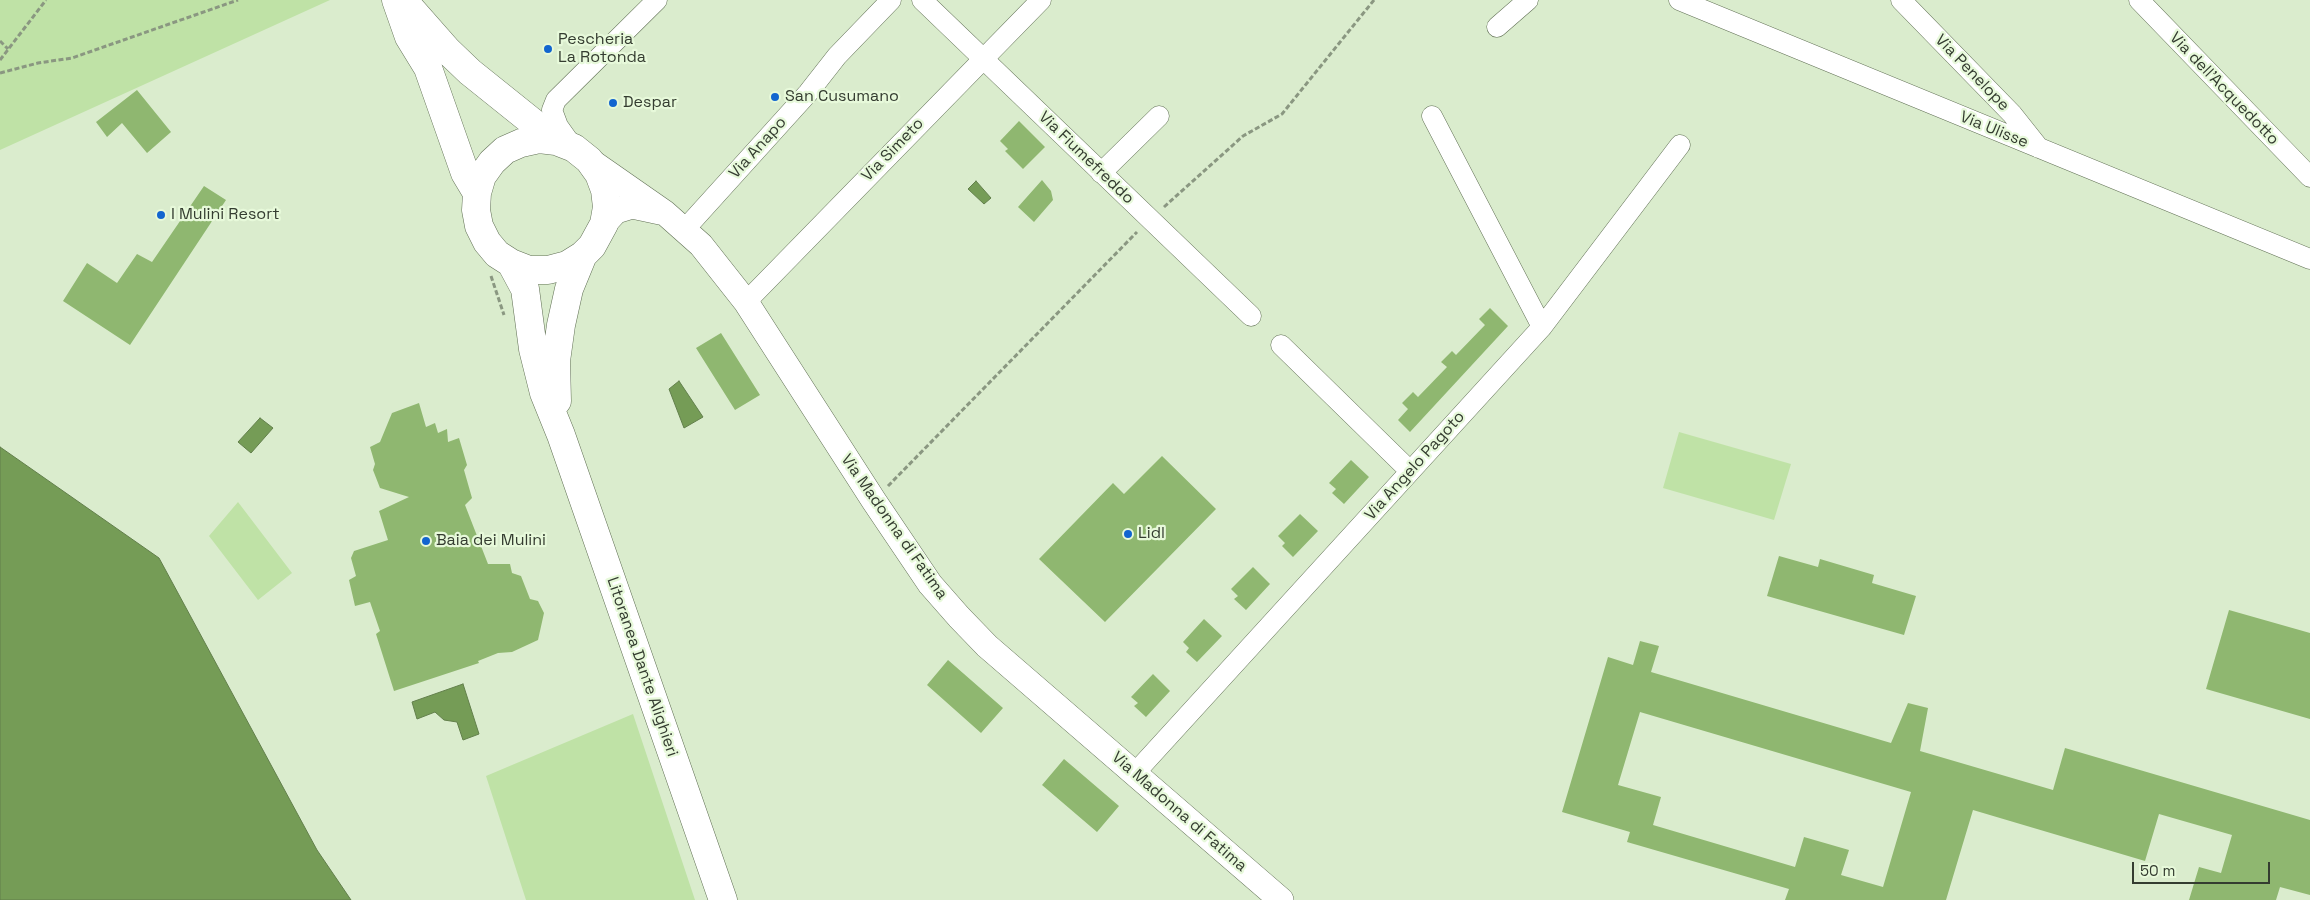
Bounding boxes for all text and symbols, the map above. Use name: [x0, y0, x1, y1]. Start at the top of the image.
street label: Via dell'Acquedotto: [2165, 29, 2283, 149]
place label: Pescheria La Rotonda: [558, 30, 646, 68]
street label: Via Penelope: [1931, 31, 2013, 115]
marker: Pescheria La Rotonda: [542, 43, 554, 55]
place label: San Cusumano: [785, 87, 899, 107]
marker: San Cusumano: [769, 91, 781, 103]
place label: Despar: [623, 93, 677, 113]
marker: Despar: [607, 97, 619, 109]
street label: Via Fiumefreddo: [1034, 108, 1138, 208]
street label: Via Ulisse: [1957, 108, 2031, 152]
street label: Via Anapo: [725, 113, 791, 183]
street label: Via Simeto: [858, 114, 928, 186]
place label: I Mulini Resort: [171, 205, 280, 225]
marker: I Mulini Resort: [155, 209, 167, 221]
street label: Via Angelo Pagoto: [1361, 408, 1469, 524]
street label: Via Madonna di Fatima: [837, 451, 951, 603]
place label: Lidl: [1138, 524, 1165, 544]
marker: Lidl: [1122, 528, 1134, 540]
place label: Baia dei Mulini: [436, 531, 546, 551]
marker: Baia dei Mulini: [420, 535, 432, 547]
street label: Litoranea Dante Alighieri: [602, 575, 682, 759]
street label: Via Madonna di Fatima: [1107, 748, 1251, 876]
scale bar: [2135, 852, 2272, 884]
text: 50 m: [2140, 861, 2175, 880]

